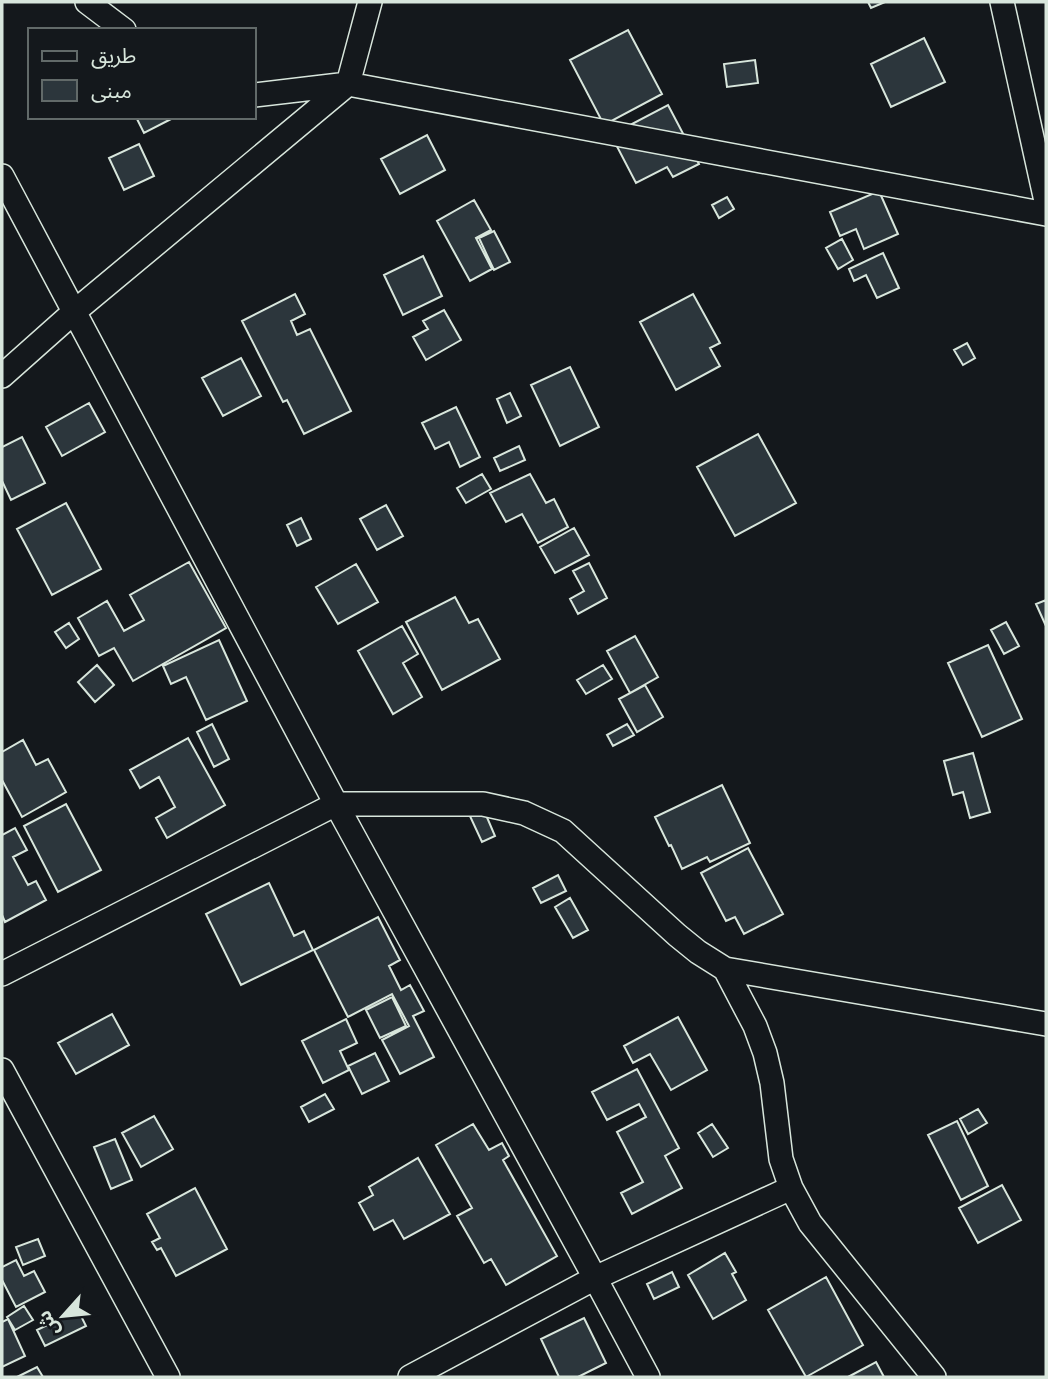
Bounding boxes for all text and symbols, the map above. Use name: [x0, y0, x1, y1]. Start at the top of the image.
legend: [28, 28, 256, 119]
text: طريق: [91, 44, 136, 69]
text: مبنى: [91, 79, 132, 104]
north arrow: [28, 1281, 98, 1351]
text: ش: [33, 1306, 65, 1340]

